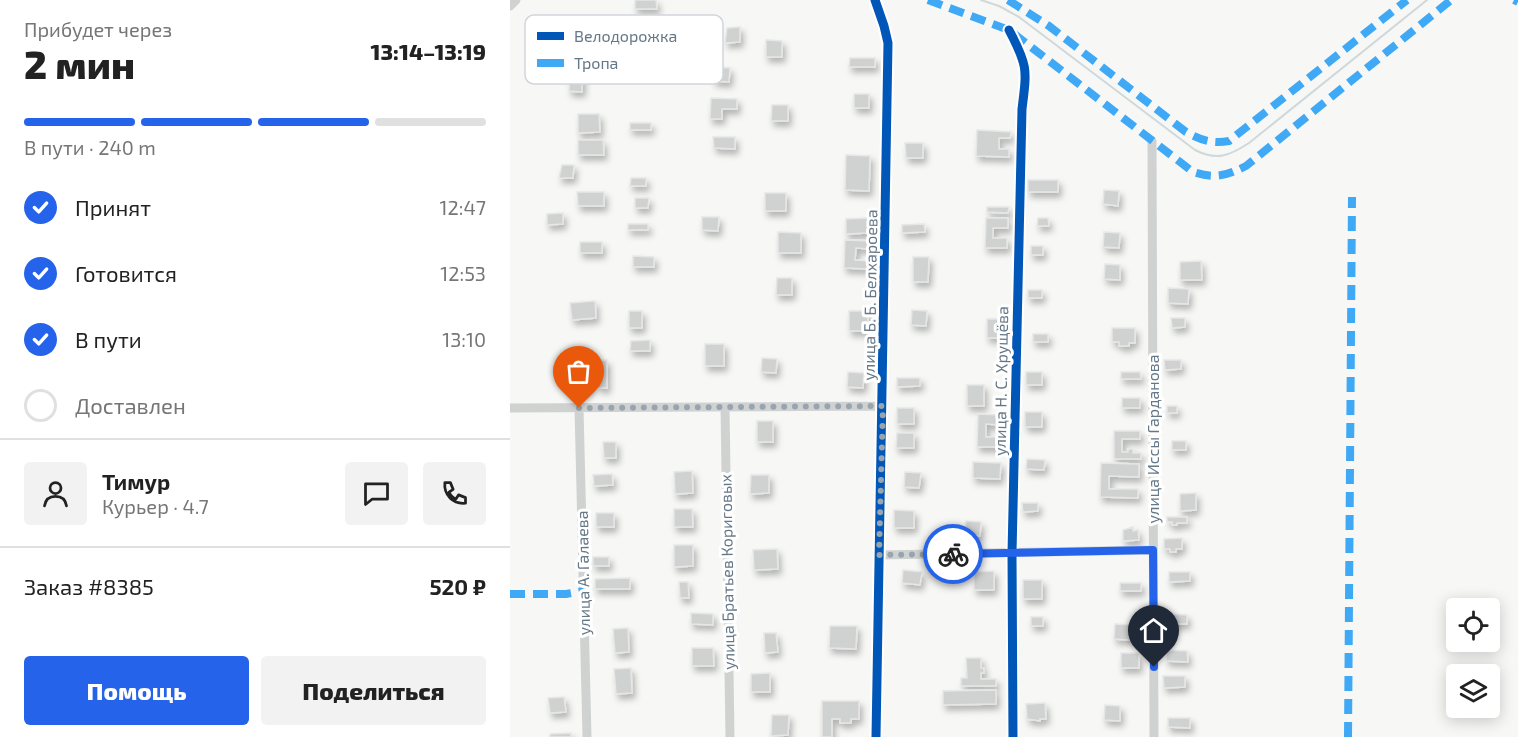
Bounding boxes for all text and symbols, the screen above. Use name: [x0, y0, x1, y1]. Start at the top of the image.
legend: [525, 15, 723, 84]
text: Прибудет через: [24, 17, 172, 41]
text: Велодорожка: [574, 26, 677, 45]
text: 13:14–13:19: [371, 38, 486, 64]
text: 2 мин: [24, 40, 135, 87]
text: Тропа: [574, 53, 618, 72]
text: В пути · 240 m: [24, 135, 156, 159]
icon: check: [24, 191, 57, 224]
text: Принят: [75, 194, 151, 220]
text: 12:47: [440, 195, 486, 219]
street label: улица Б. Б. Белхароева: [859, 209, 881, 381]
icon: check: [24, 257, 57, 290]
text: Готовится: [75, 260, 177, 286]
text: 12:53: [440, 261, 486, 285]
street label: улица Н. С. Хрущёва: [990, 306, 1012, 456]
icon: check: [24, 323, 57, 356]
text: В пути: [75, 326, 142, 352]
text: 13:10: [442, 327, 486, 351]
pin: [553, 346, 604, 408]
street label: улица Иссы Гарданова: [1143, 354, 1163, 524]
icon: bag: [562, 355, 595, 388]
text: Доставлен: [75, 392, 186, 418]
button: person: [24, 462, 87, 525]
button: chat: [345, 462, 408, 525]
button: phone: [423, 462, 486, 525]
text: Тимур: [102, 468, 170, 494]
street label: улица Братьев Кориговых: [715, 473, 739, 670]
text: Курьер · 4.7: [102, 494, 209, 518]
street label: улица А. Галаева: [572, 510, 594, 636]
courier: [923, 524, 983, 584]
icon: bike: [937, 538, 970, 571]
text: Заказ #8385: [24, 573, 154, 599]
text: 520 ₽: [429, 573, 486, 599]
map controls: [1446, 598, 1500, 718]
button: locate: [1446, 598, 1500, 652]
pin: [1128, 605, 1179, 667]
icon: home: [1137, 614, 1170, 647]
button: Помощь: [24, 656, 249, 725]
button: Поделиться: [261, 656, 486, 725]
button: layers: [1446, 664, 1500, 718]

